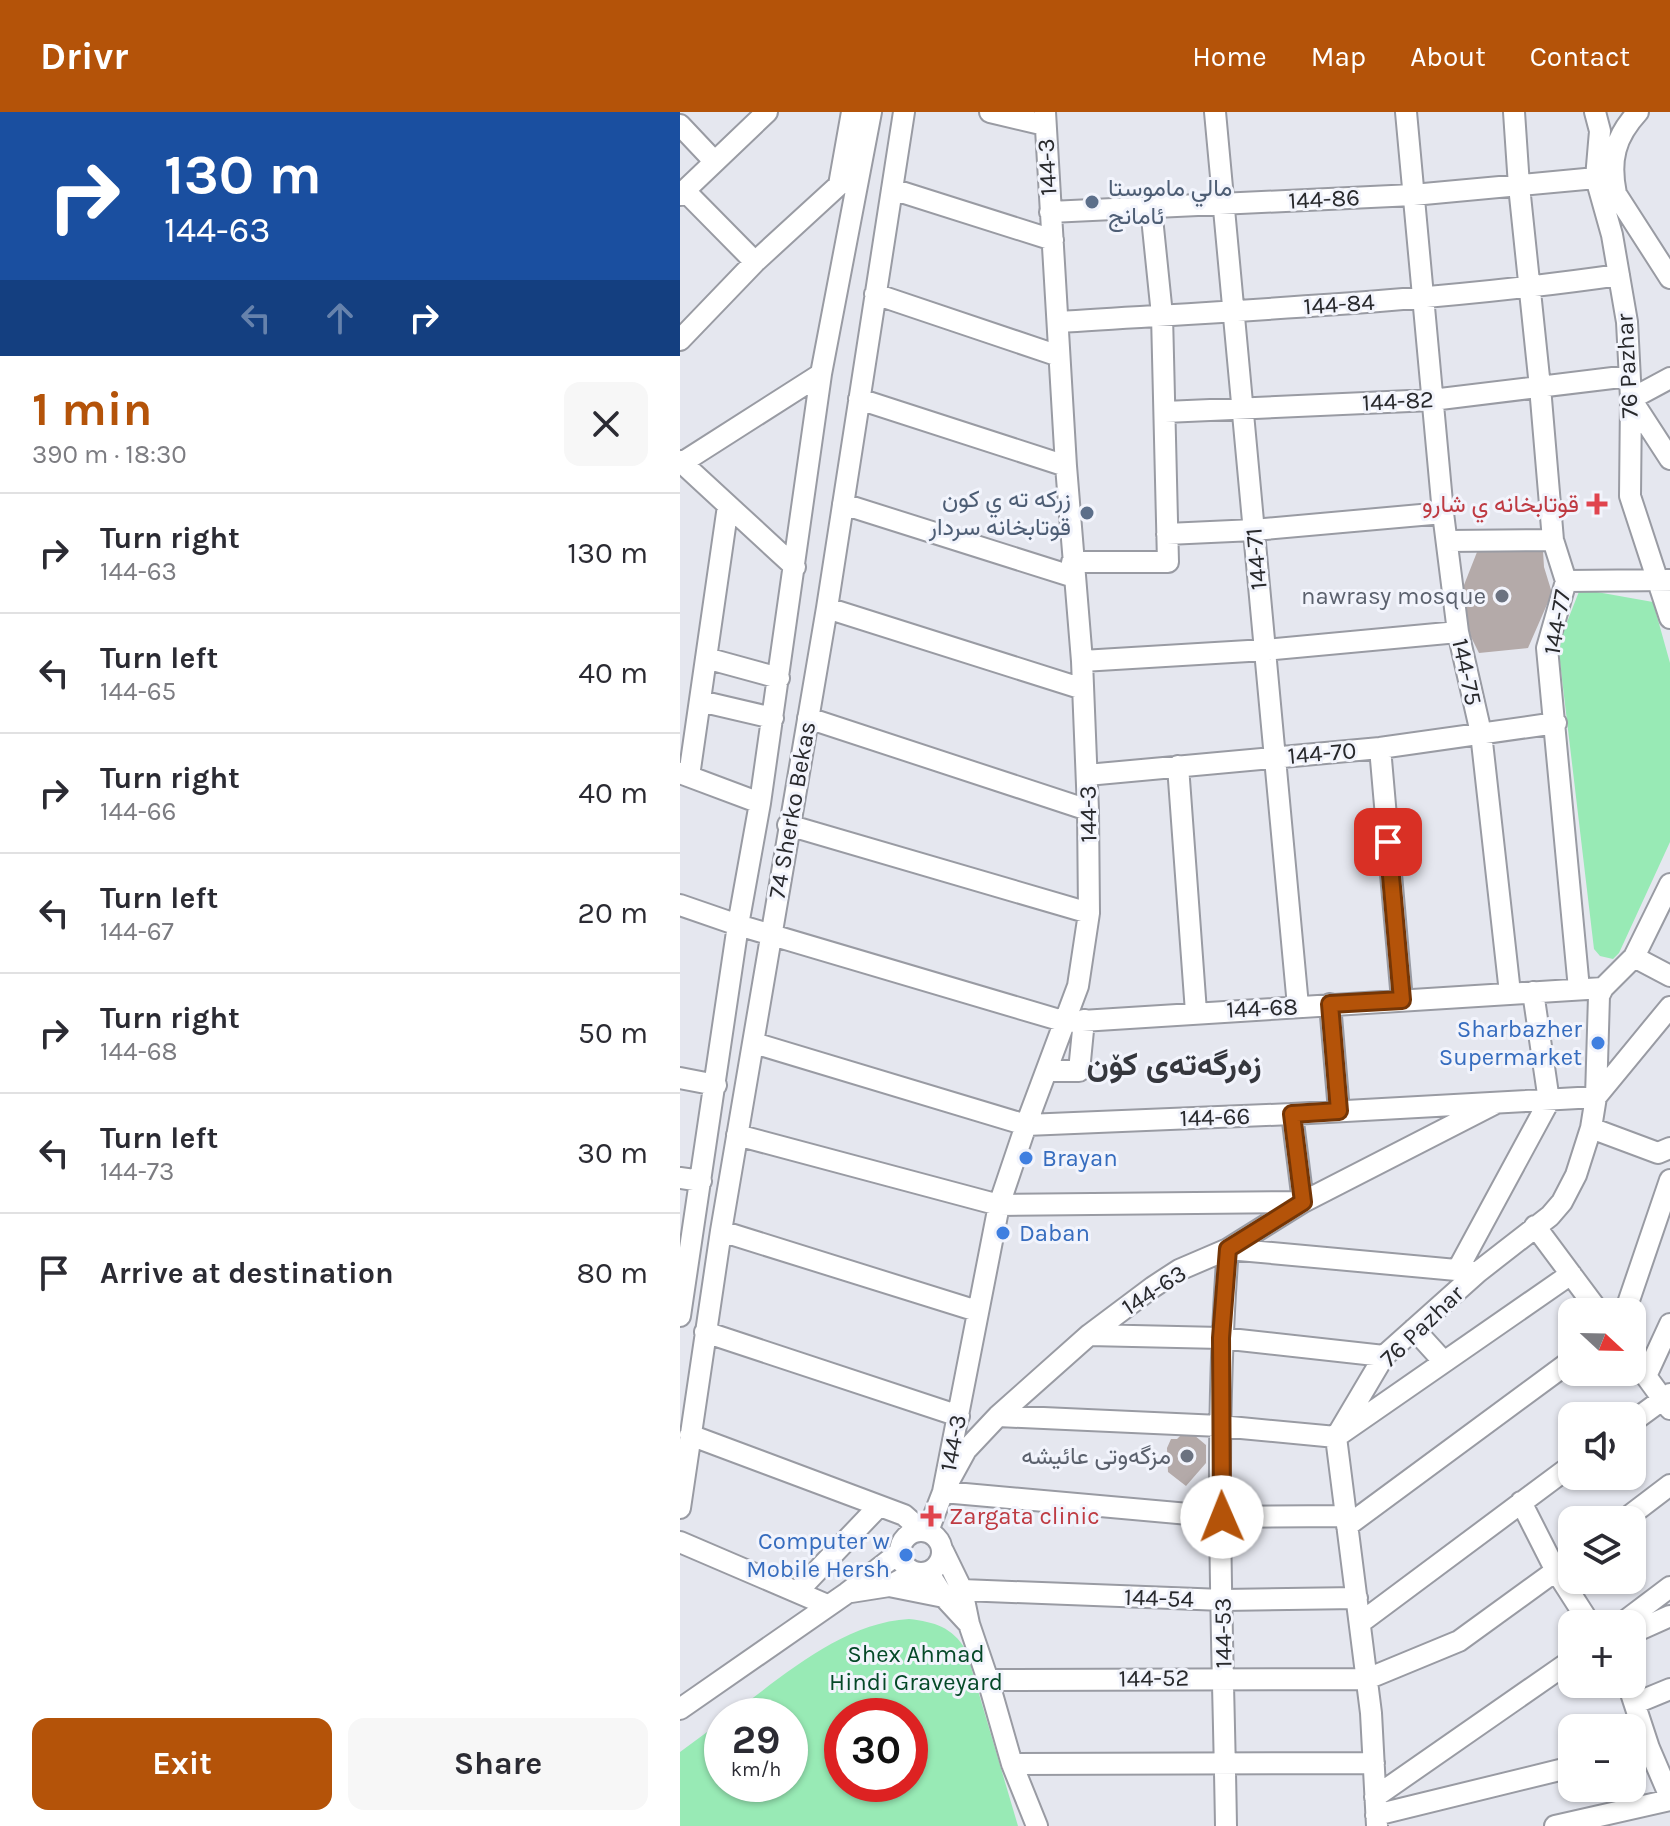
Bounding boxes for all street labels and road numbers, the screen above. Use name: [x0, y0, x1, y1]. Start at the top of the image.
street label: 144-3: [1032, 138, 1062, 196]
street label: 144-86: [1288, 183, 1360, 215]
street label: 144-84: [1302, 288, 1376, 320]
street label: 76 Pazhar: [1610, 313, 1644, 419]
street label: 144-82: [1361, 385, 1435, 417]
street label: 144-71: [1239, 527, 1273, 591]
street label: 144-77: [1538, 587, 1576, 657]
street label: 144-75: [1446, 636, 1488, 708]
street label: 74 Sherko Bekas: [763, 719, 821, 901]
street label: 144-70: [1287, 736, 1357, 770]
street label: 144-3: [1074, 785, 1102, 843]
street label: 144-68: [1226, 992, 1298, 1024]
street label: 144-66: [1179, 1102, 1251, 1132]
street label: 144-63: [1117, 1259, 1191, 1321]
street label: 76 Pazhar: [1375, 1279, 1470, 1373]
street label: 144-3: [934, 1412, 972, 1474]
street label: 144-54: [1124, 1583, 1194, 1613]
street label: 144-53: [1208, 1597, 1238, 1669]
street label: 144-52: [1118, 1663, 1190, 1693]

